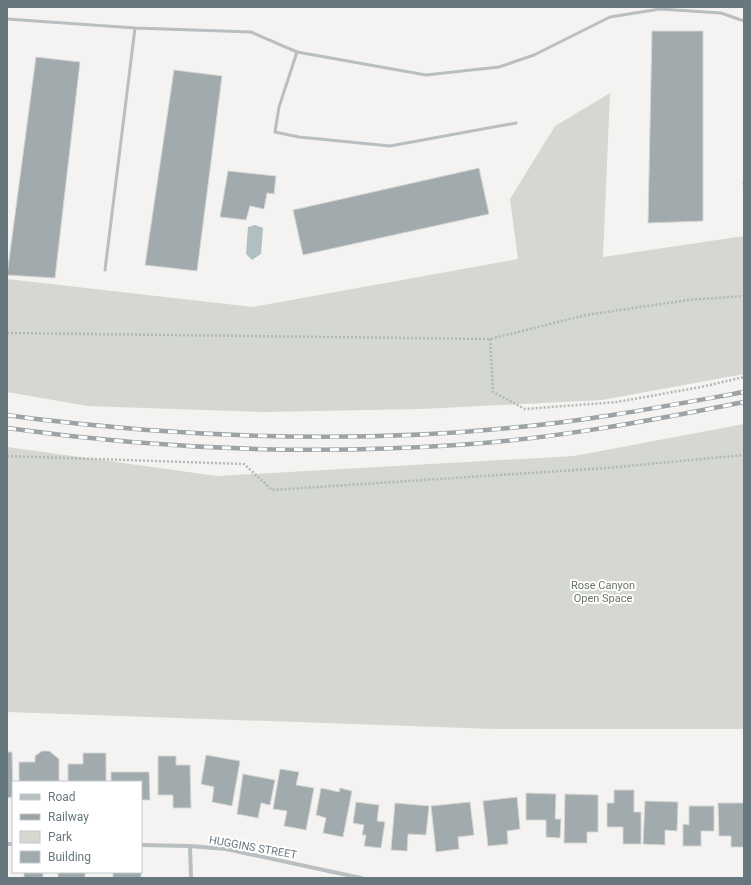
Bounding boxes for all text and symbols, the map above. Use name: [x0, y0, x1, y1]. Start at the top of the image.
park label: Rose Canyon Open Space: [571, 579, 635, 605]
legend: [12, 781, 142, 873]
text: Road: [48, 790, 76, 804]
text: Railway: [48, 810, 89, 824]
text: Park: [48, 830, 73, 844]
street label: HUGGINS STREET: [208, 833, 298, 862]
text: Building: [48, 850, 91, 864]

